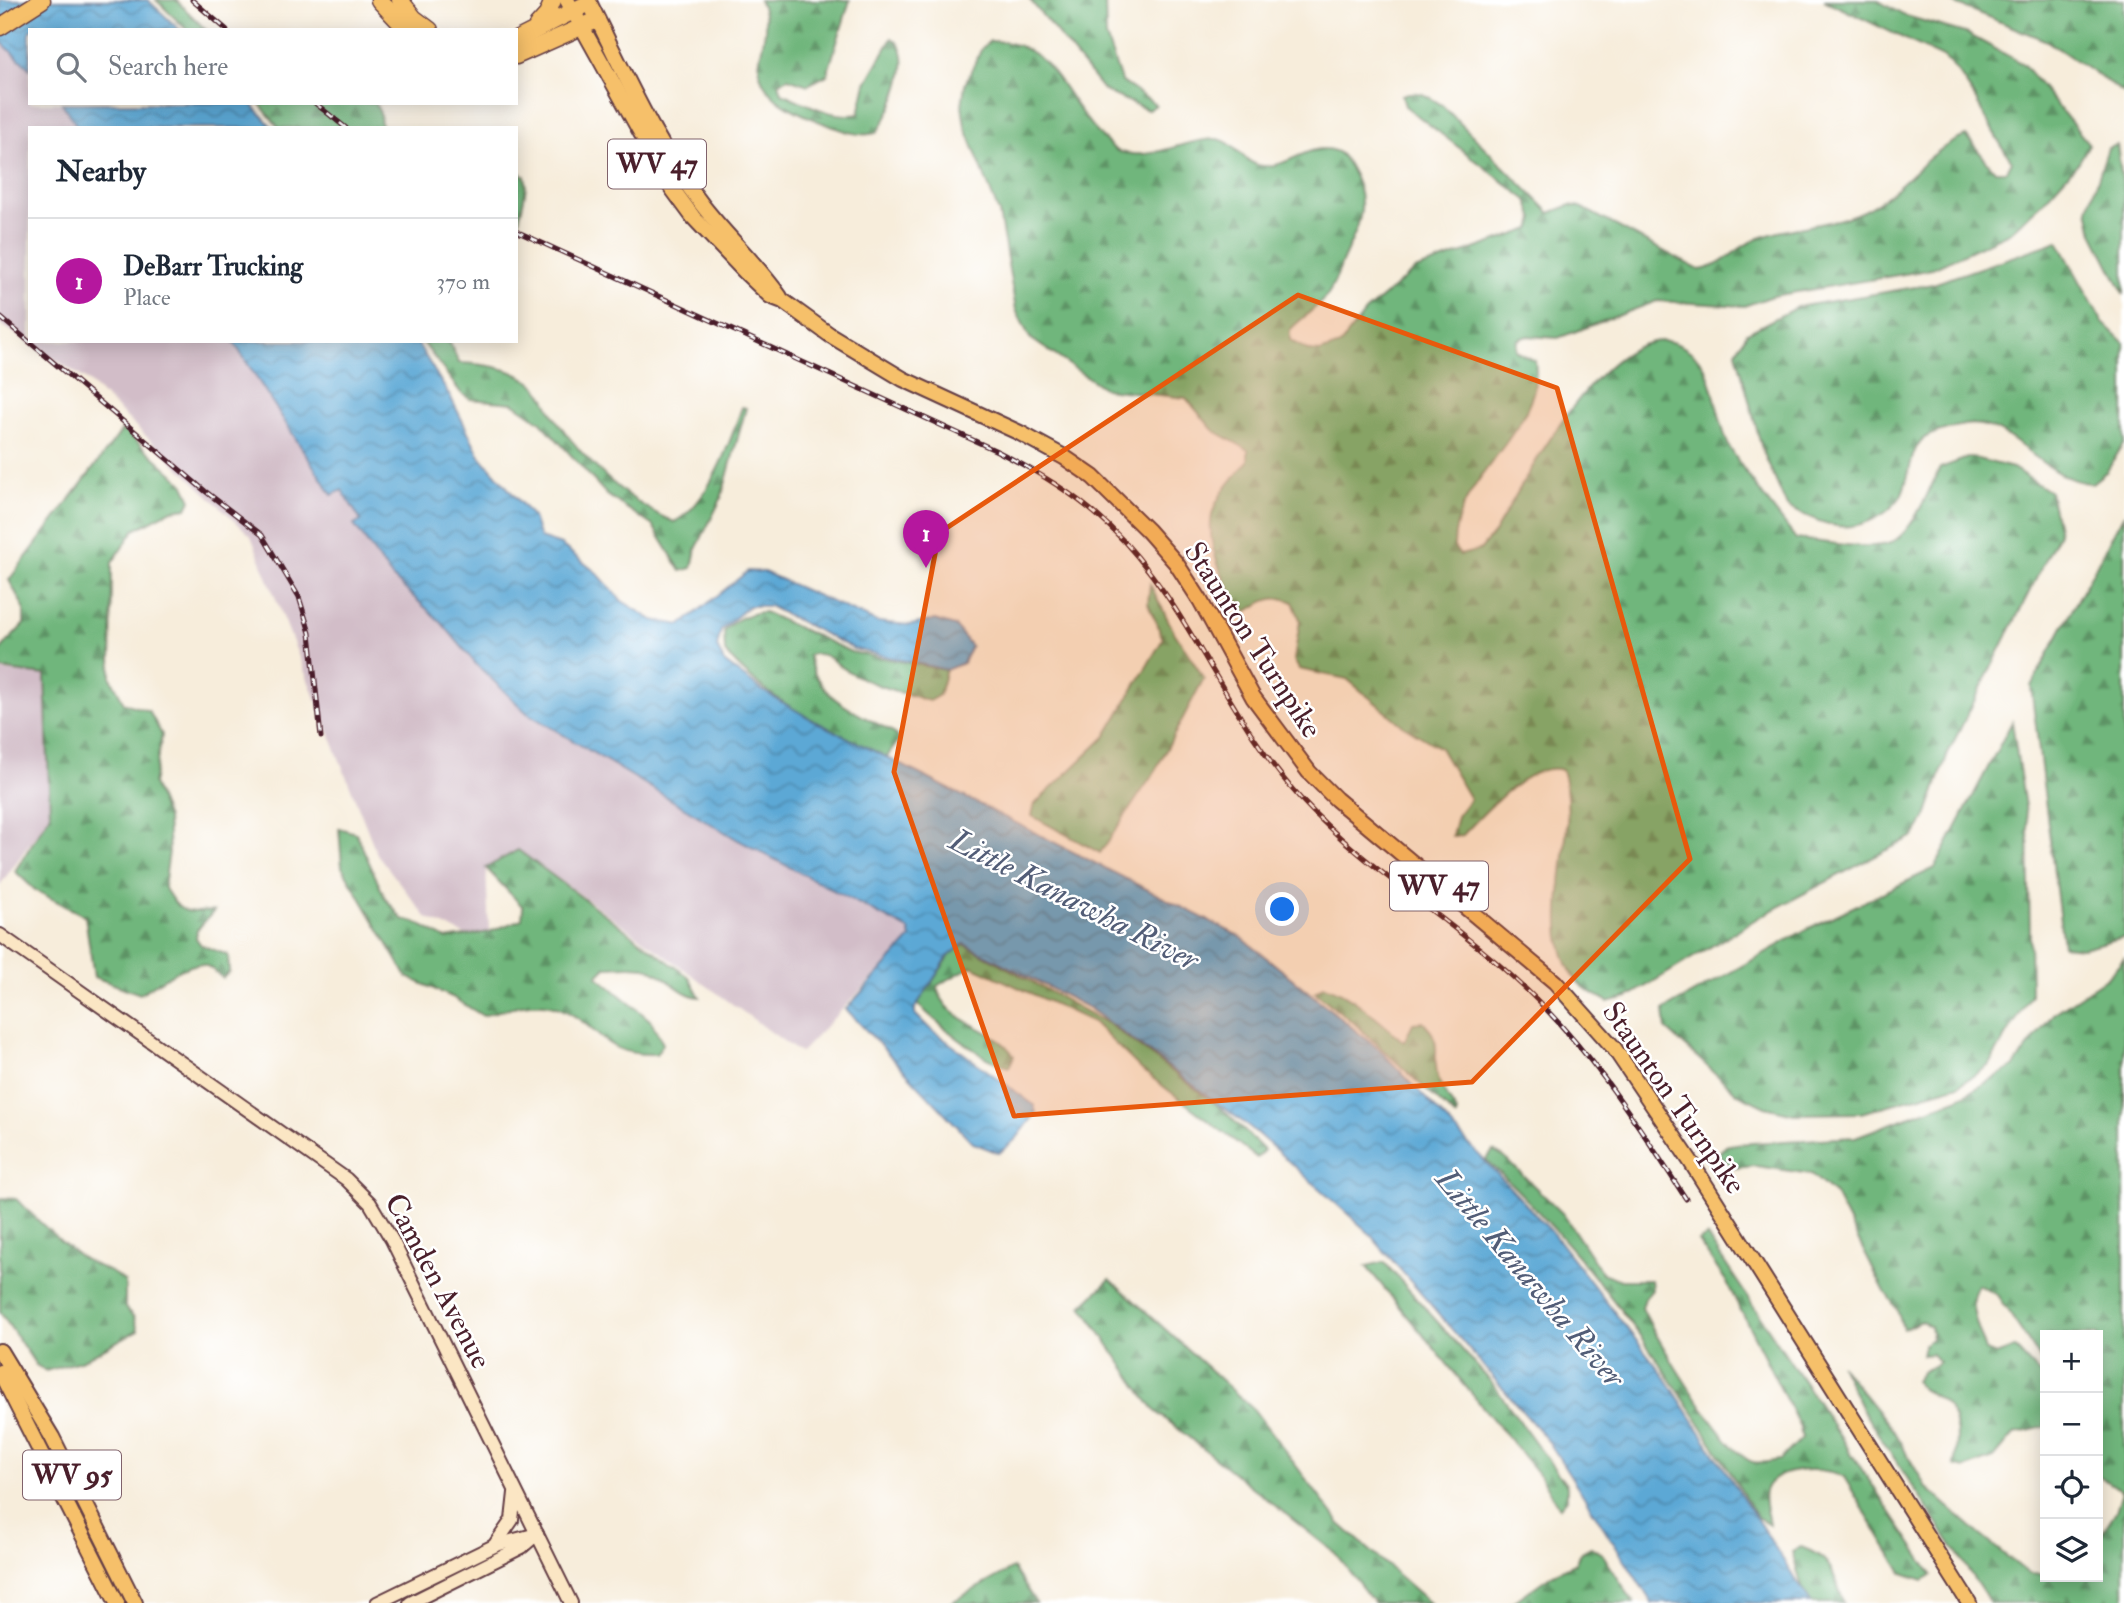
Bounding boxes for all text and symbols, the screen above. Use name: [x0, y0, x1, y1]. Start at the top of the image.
search box: [28, 28, 518, 105]
icon: search: [52, 48, 90, 86]
text: Search here: [108, 51, 228, 83]
road number: WV 47: [608, 140, 706, 188]
text: Nearby: [56, 153, 146, 190]
text: DeBarr Trucking: [123, 251, 303, 283]
text: 1: [75, 267, 83, 296]
text: 370 m: [436, 267, 490, 296]
text: Place: [123, 283, 171, 312]
pin: 1: [903, 510, 949, 568]
street label: Staunton Turnpike: [1176, 535, 1330, 745]
water label: Little Kanawha River: [941, 819, 1207, 981]
road number: WV 47: [1390, 862, 1488, 910]
your location: [1265, 892, 1299, 926]
street label: Staunton Turnpike: [1594, 995, 1754, 1201]
water label: Little Kanawha River: [1425, 1159, 1635, 1397]
street label: Camden Avenue: [376, 1187, 500, 1375]
map controls: [2040, 1330, 2103, 1582]
button: +: [2040, 1330, 2103, 1393]
button: −: [2040, 1393, 2103, 1456]
road number: WV 95: [23, 1450, 121, 1500]
button: locate: [2040, 1456, 2103, 1519]
button: layers: [2040, 1519, 2103, 1582]

